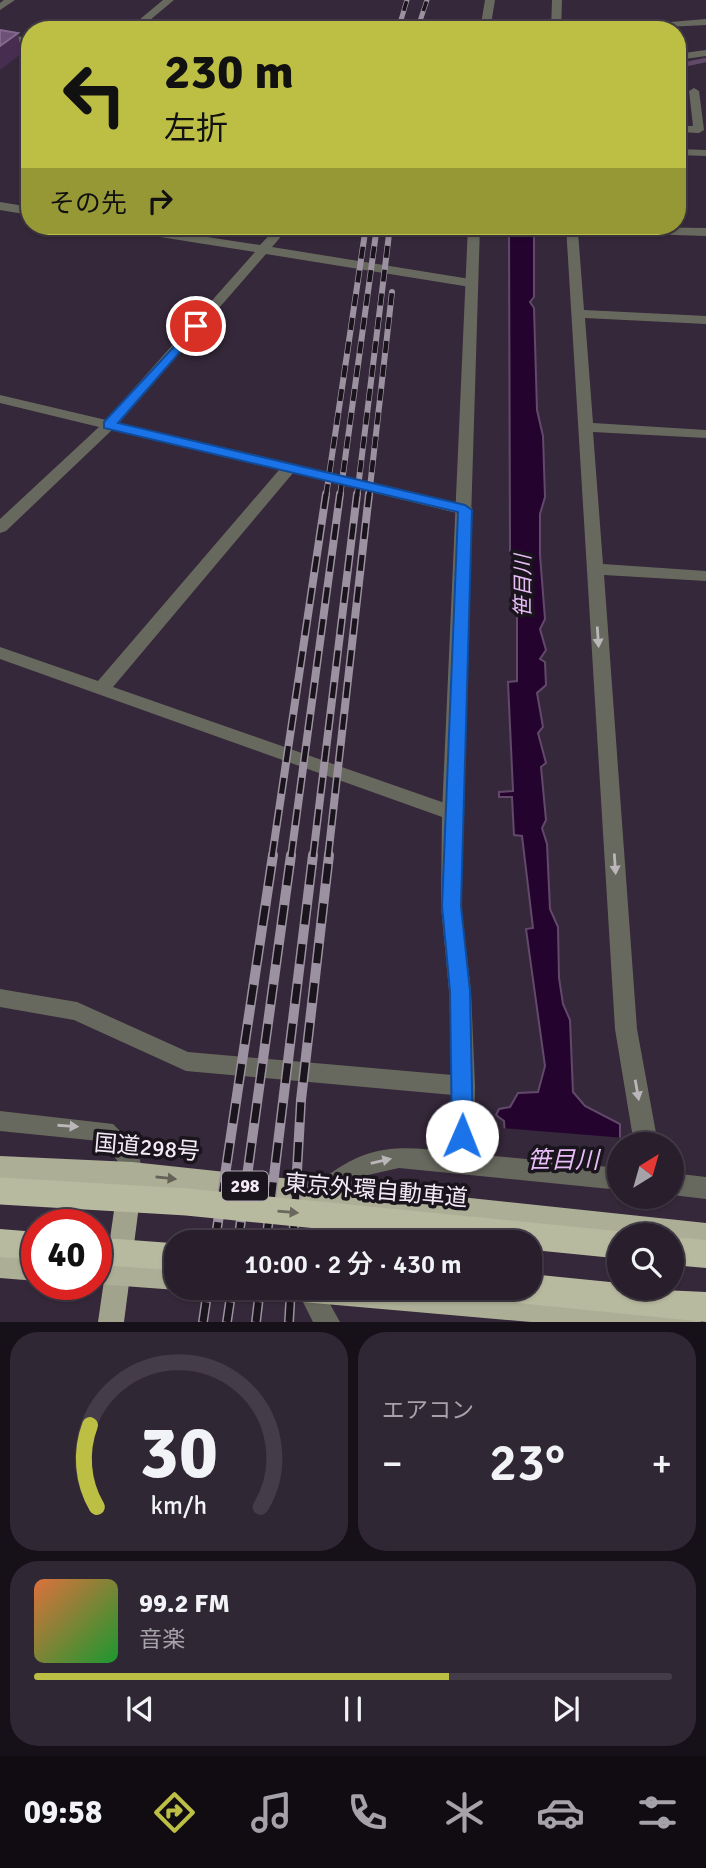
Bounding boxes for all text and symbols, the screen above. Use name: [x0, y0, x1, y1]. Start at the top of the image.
text: 230 m: [164, 42, 294, 102]
icon: left: [49, 49, 140, 140]
text: 左折: [164, 109, 228, 148]
icon: right: [141, 182, 179, 220]
text: その先: [49, 188, 127, 220]
pin: [166, 296, 226, 356]
icon: arrive: [177, 307, 215, 345]
water label: 笹目川: [510, 553, 536, 618]
one-way arrow: [593, 626, 604, 648]
one-way arrow: [610, 853, 621, 875]
one-way arrow: [632, 1079, 643, 1101]
position arrow: [425, 1099, 499, 1173]
one-way arrow: [57, 1121, 79, 1132]
street label: 国道298号: [93, 1128, 201, 1167]
north arrow: [607, 1132, 684, 1209]
map controls: [607, 1132, 684, 1300]
water label: 笹目川: [527, 1145, 602, 1175]
one-way arrow: [370, 1155, 392, 1166]
street label: 東京外環自動車道: [283, 1168, 469, 1213]
road number: 298: [222, 1171, 268, 1200]
one-way arrow: [155, 1173, 177, 1184]
one-way arrow: [277, 1207, 299, 1218]
speed limit sign: 40: [21, 1209, 112, 1300]
button: search: [607, 1223, 684, 1300]
text: 10:00 · 2 分 · 430 m: [244, 1249, 462, 1281]
text: エアコン: [382, 1396, 474, 1425]
text: 30: [140, 1410, 218, 1499]
text: 23°: [489, 1431, 565, 1495]
text: −: [382, 1440, 403, 1487]
text: +: [651, 1440, 672, 1487]
text: km/h: [151, 1490, 207, 1521]
text: 99.2 FM: [139, 1588, 230, 1620]
text: 音楽: [139, 1625, 185, 1654]
icon: previous: [121, 1690, 159, 1728]
icon: pause: [334, 1690, 372, 1728]
icon: next: [547, 1690, 585, 1728]
icon: directions: [150, 1788, 199, 1837]
icon: music: [247, 1788, 296, 1837]
icon: phone: [343, 1788, 392, 1837]
icon: climate: [440, 1788, 489, 1837]
icon: car: [536, 1788, 585, 1837]
icon: filters: [633, 1788, 682, 1837]
text: 09:58: [24, 1793, 102, 1832]

